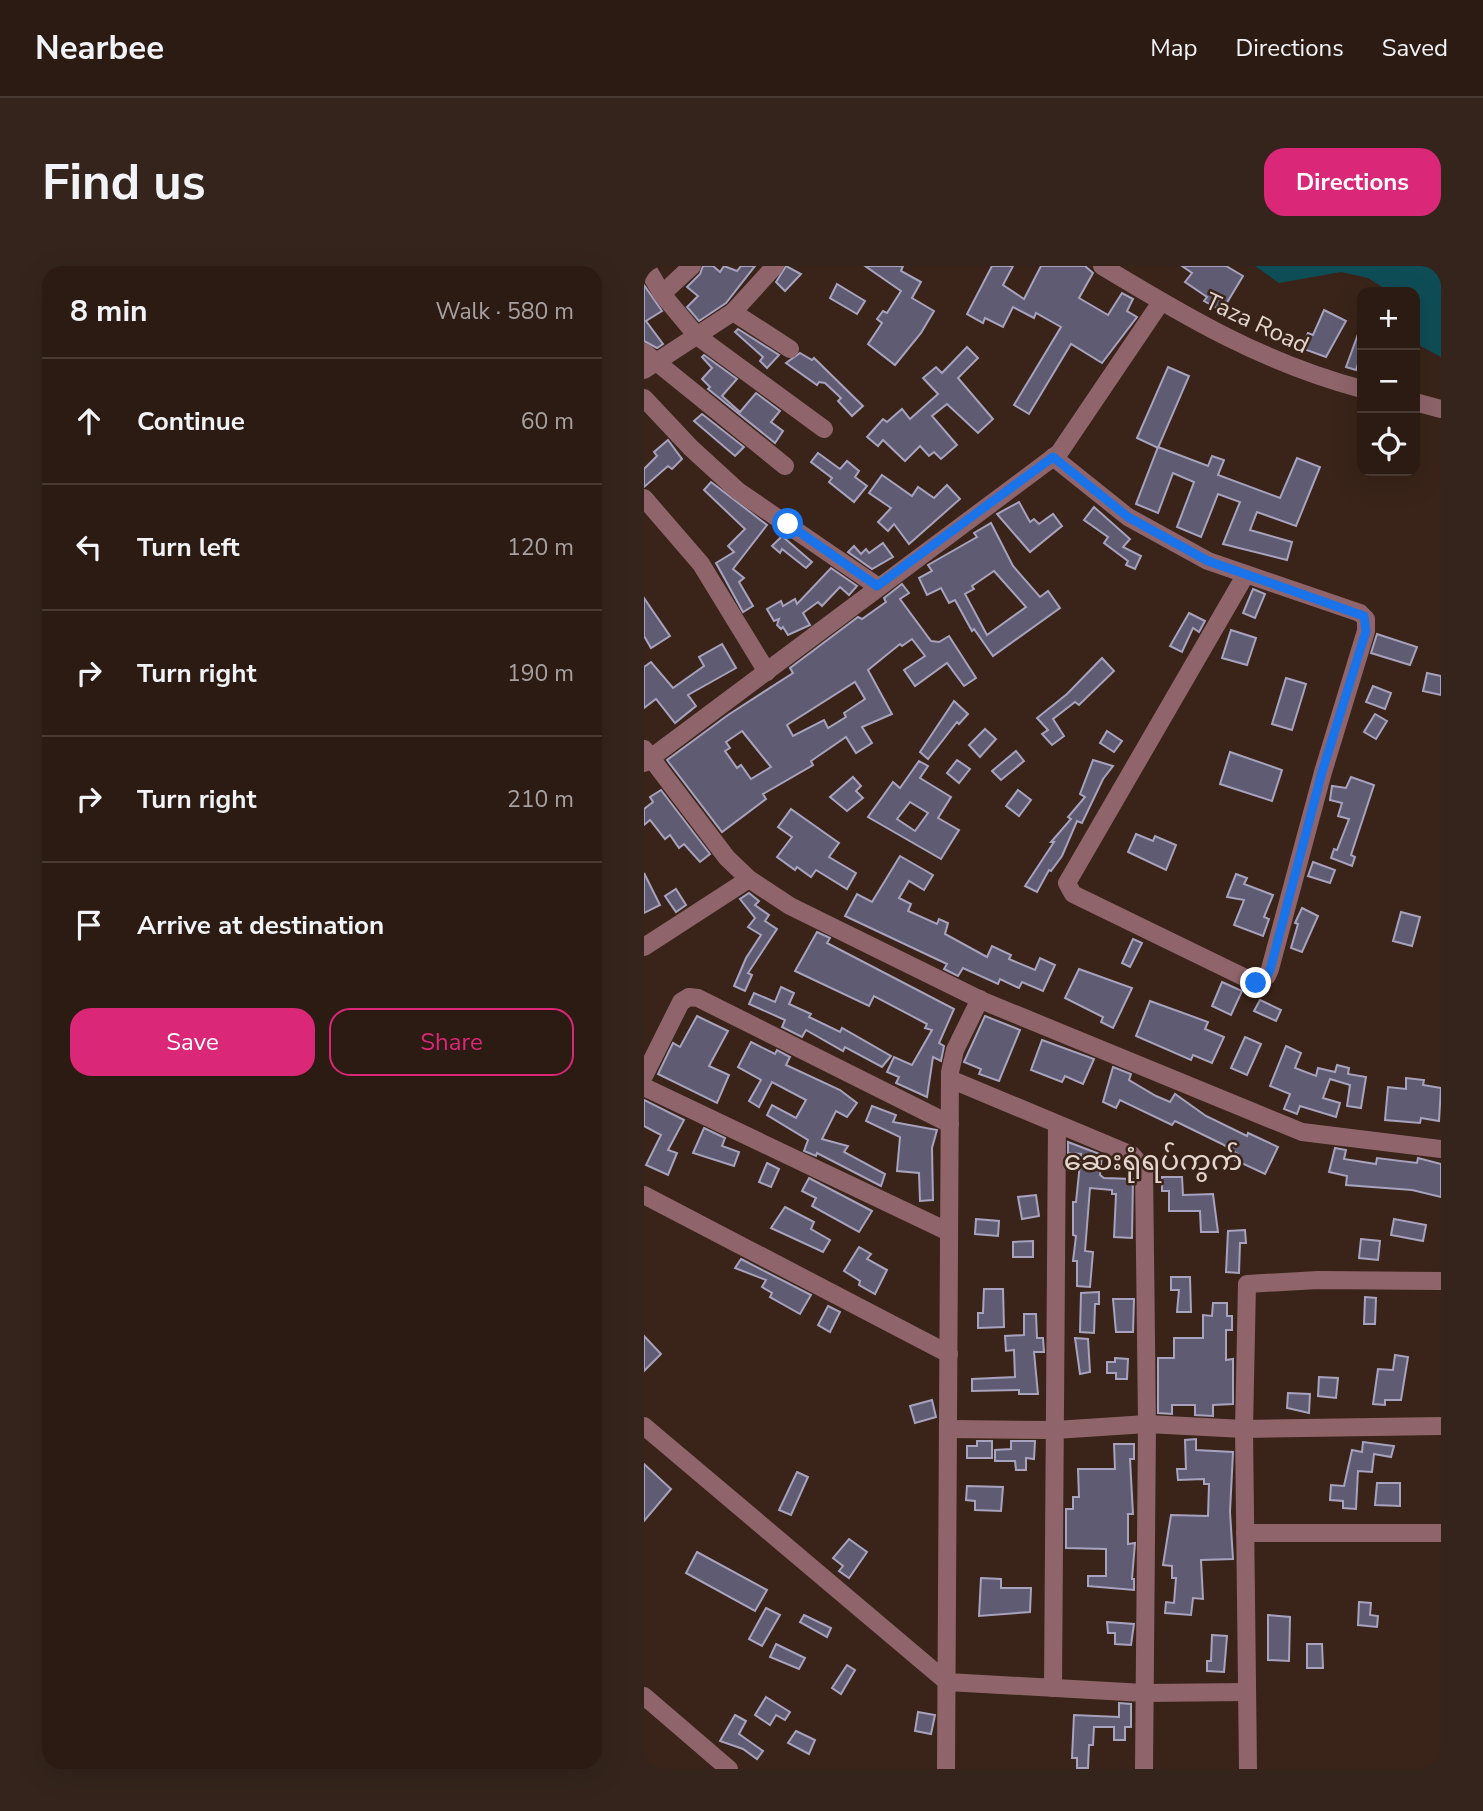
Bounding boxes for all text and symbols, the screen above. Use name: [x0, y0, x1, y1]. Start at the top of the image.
text: Nearbee: [35, 26, 164, 71]
text: Map: [1150, 32, 1197, 64]
text: Directions: [1235, 32, 1344, 64]
text: Saved: [1382, 32, 1448, 64]
button: Directions: [1264, 148, 1441, 216]
text: Find us: [42, 149, 206, 216]
street label: Taza Road: [1200, 285, 1314, 361]
map controls: [1357, 287, 1420, 476]
button: +: [1357, 287, 1420, 350]
text: 8 min: [70, 291, 148, 332]
text: Walk · 580 m: [435, 296, 574, 327]
button: −: [1357, 350, 1420, 413]
icon: ahead: [70, 402, 108, 440]
text: Continue: [137, 404, 245, 439]
text: 60 m: [521, 406, 574, 437]
button: locate: [1357, 413, 1420, 476]
route start: [772, 508, 803, 539]
icon: left: [70, 528, 108, 566]
text: Turn left: [137, 530, 240, 565]
text: 120 m: [507, 532, 574, 563]
icon: right: [70, 654, 108, 692]
text: Turn right: [137, 656, 256, 691]
text: 190 m: [507, 658, 574, 689]
icon: right: [70, 780, 108, 818]
text: Turn right: [137, 782, 256, 817]
text: 210 m: [507, 784, 574, 815]
icon: arrive: [70, 906, 108, 944]
text: Arrive at destination: [137, 908, 384, 943]
route end: [1240, 967, 1271, 998]
button: Save: [70, 1008, 315, 1076]
button: Share: [329, 1008, 574, 1076]
district label: ဆေးရုံရပ်ကွက်: [1064, 1142, 1242, 1183]

